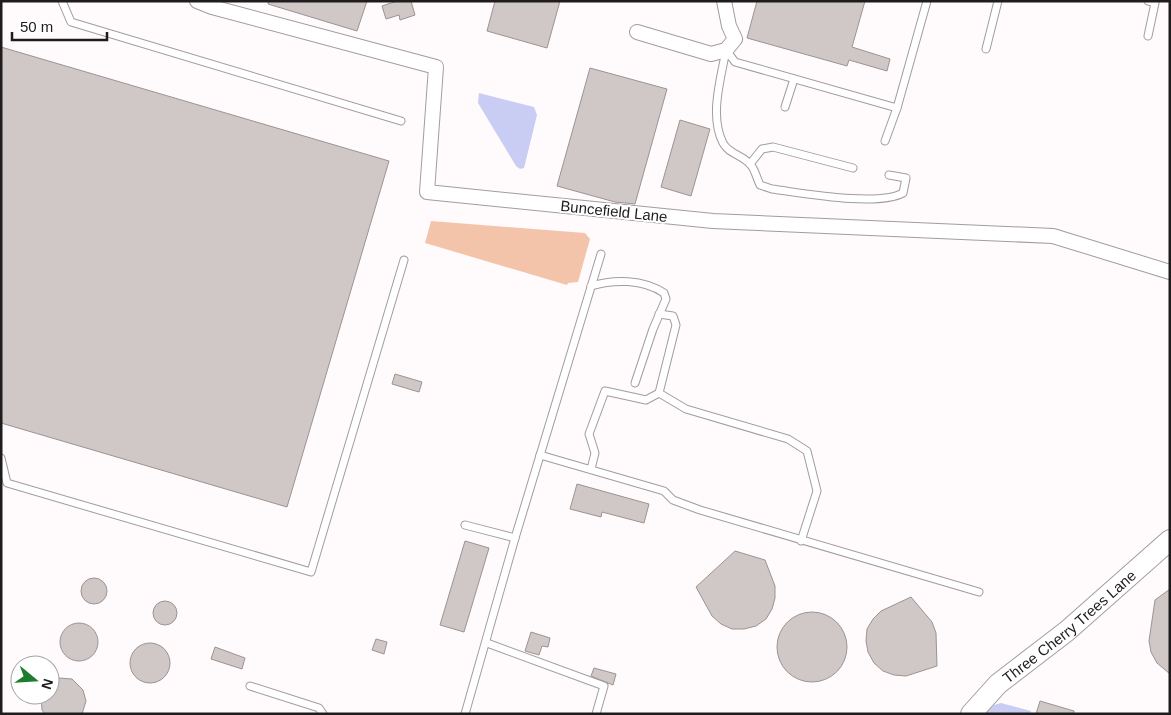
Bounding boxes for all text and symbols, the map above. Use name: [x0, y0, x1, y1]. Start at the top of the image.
scale bar: [12, 10, 108, 42]
text: 50 m: [20, 18, 53, 35]
street label: Buncefield Lane: [560, 197, 668, 225]
street label: Three Cherry Trees Lane: [999, 566, 1139, 686]
north arrow: [10, 655, 60, 705]
text: N: [38, 677, 57, 691]

